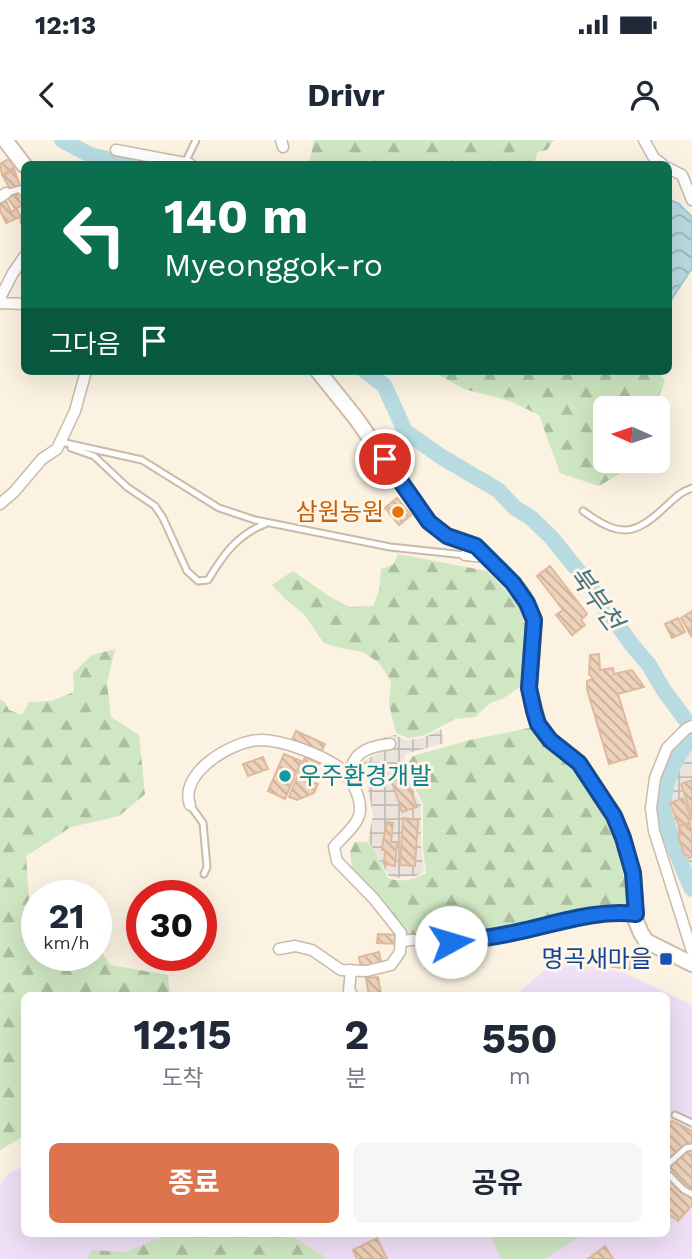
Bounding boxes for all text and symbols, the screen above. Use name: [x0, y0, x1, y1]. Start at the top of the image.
text: 12:13: [35, 10, 96, 40]
icon: back: [28, 76, 66, 114]
text: Drivr: [307, 76, 385, 114]
icon: person: [626, 76, 664, 114]
text: 140 m: [164, 187, 308, 245]
icon: left: [49, 189, 140, 280]
text: Myeonggok-ro: [164, 246, 383, 284]
icon: arrive: [135, 322, 173, 360]
text: 그다음: [49, 329, 121, 359]
north arrow: [593, 396, 670, 472]
map controls: [593, 396, 670, 473]
pin: [355, 429, 415, 489]
icon: arrive: [366, 440, 404, 478]
place label: 삼원농원: [296, 498, 384, 526]
marker: 삼원농원: [390, 504, 406, 520]
water label: 북부천: [563, 560, 631, 638]
place label: 우주환경개발: [299, 762, 431, 790]
marker: 우주환경개발: [277, 768, 293, 784]
speed limit sign: 30: [126, 880, 217, 971]
text: 21: [49, 895, 84, 937]
position arrow: [414, 905, 488, 979]
text: km/h: [43, 932, 90, 953]
place label: 명곡새마을: [542, 945, 652, 973]
marker: 명곡새마을: [658, 951, 674, 967]
text: 12:15: [133, 1010, 232, 1059]
text: 2: [344, 1010, 369, 1059]
text: 550: [482, 1014, 558, 1063]
text: m: [509, 1063, 531, 1090]
text: 도착: [161, 1065, 204, 1092]
text: 분: [346, 1065, 367, 1092]
button: 종료: [49, 1143, 339, 1223]
button: 공유: [353, 1143, 642, 1223]

